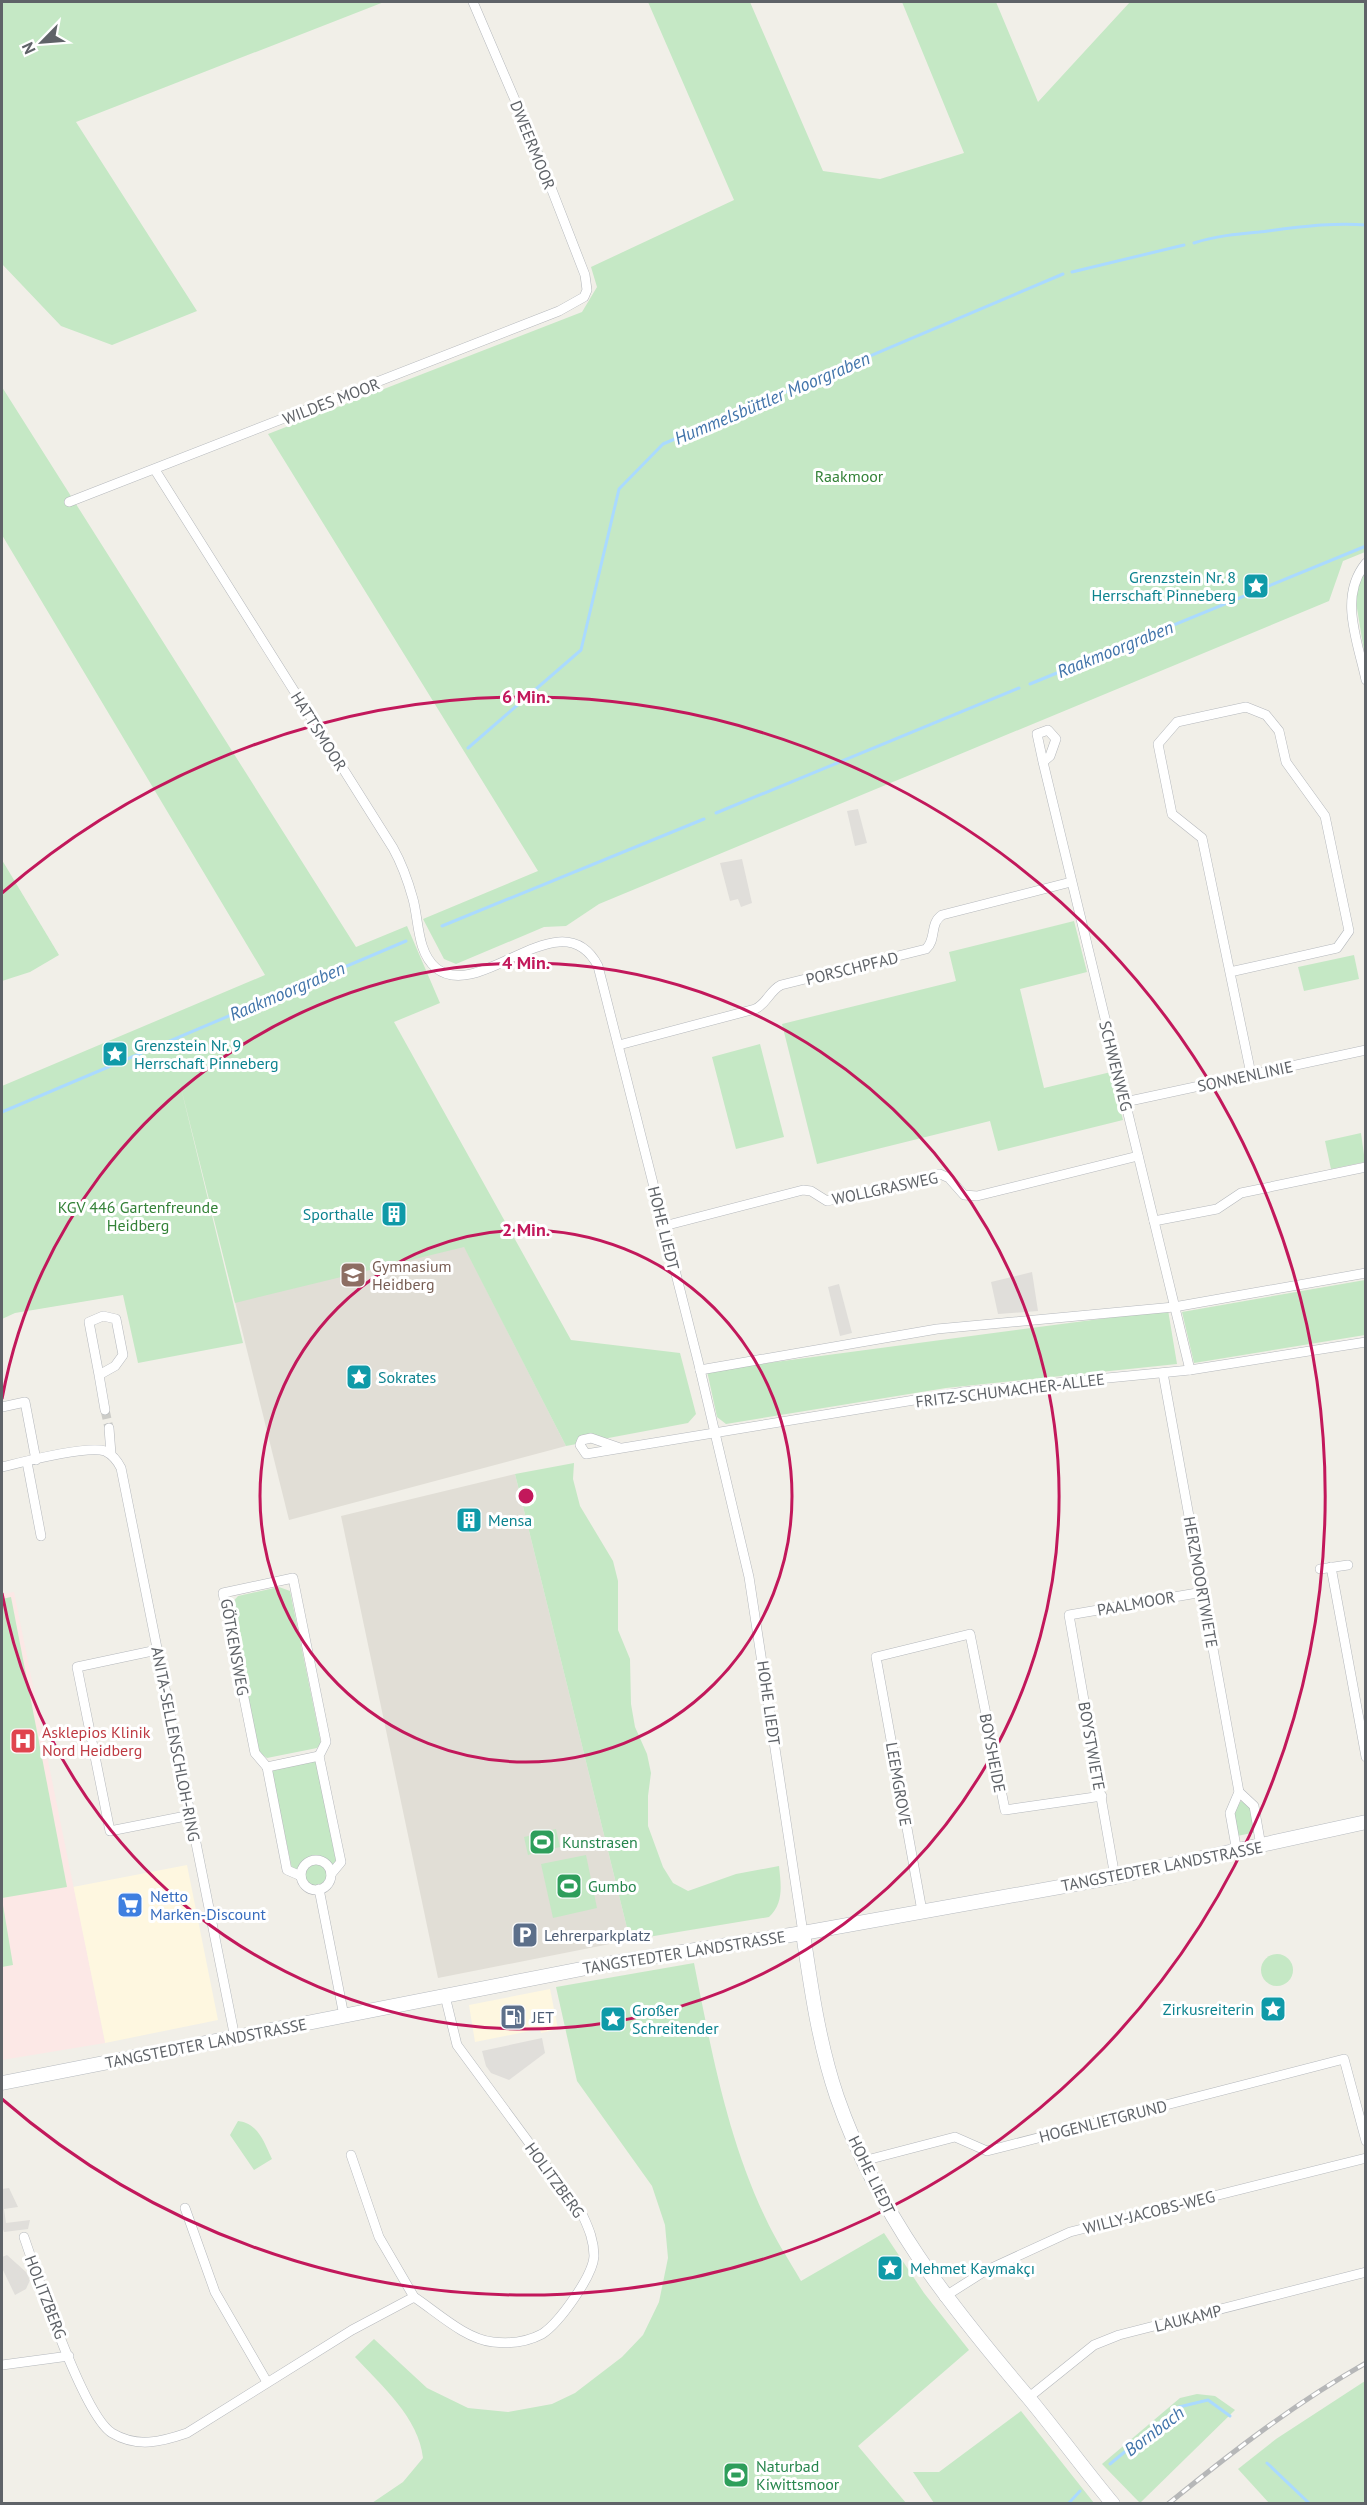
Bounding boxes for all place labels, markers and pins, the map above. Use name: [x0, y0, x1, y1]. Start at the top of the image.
place label: Grenzstein Nr. 8 Herrschaft Pinneberg: [1091, 567, 1236, 605]
place icon: Grenzstein Nr. 8 Herrschaft Pinneberg: [1241, 571, 1271, 601]
place label: Grenzstein Nr. 9 Herrschaft Pinneberg: [134, 1035, 279, 1073]
place icon: Grenzstein Nr. 9 Herrschaft Pinneberg: [100, 1039, 130, 1069]
building icon: Sporthalle: [379, 1199, 409, 1229]
place label: Sporthalle: [303, 1204, 374, 1224]
place label: Gymnasium Heidberg: [372, 1256, 452, 1294]
school or university icon: Gymnasium Heidberg: [338, 1260, 368, 1290]
place icon: Sokrates: [344, 1362, 374, 1392]
place label: Sokrates: [378, 1367, 436, 1387]
centre of rings: [516, 1486, 536, 1506]
building icon: Mensa: [454, 1505, 484, 1535]
place label: Mensa: [488, 1510, 532, 1530]
place label: Asklepios Klinik Nord Heidberg: [42, 1722, 151, 1760]
hospital icon: Asklepios Klinik Nord Heidberg: [8, 1726, 38, 1756]
sports icon: Kunstrasen: [527, 1827, 557, 1857]
place label: Kunstrasen: [562, 1832, 638, 1852]
sports icon: Gumbo: [554, 1871, 584, 1901]
place label: Gumbo: [588, 1876, 637, 1896]
place label: Netto Marken-Discount: [150, 1886, 266, 1924]
supermarket icon: Netto Marken-Discount: [115, 1890, 145, 1920]
parking icon: Lehrerparkplatz: [510, 1920, 540, 1950]
place label: Lehrerparkplatz: [544, 1925, 651, 1945]
place icon: Zirkusreiterin: [1258, 1994, 1288, 2024]
place label: Zirkusreiterin: [1163, 1999, 1254, 2019]
place label: Großer Schreitender: [632, 2000, 719, 2038]
fuel station icon: JET: [498, 2002, 528, 2032]
place icon: Großer Schreitender: [598, 2004, 628, 2034]
place label: JET: [531, 2007, 554, 2027]
place icon: Mehmet Kaymakçı: [875, 2253, 905, 2283]
place label: Mehmet Kaymakçı: [910, 2258, 1035, 2278]
place label: Naturbad Kiwittsmoor: [756, 2456, 840, 2494]
sports icon: Naturbad Kiwittsmoor: [721, 2460, 751, 2490]

